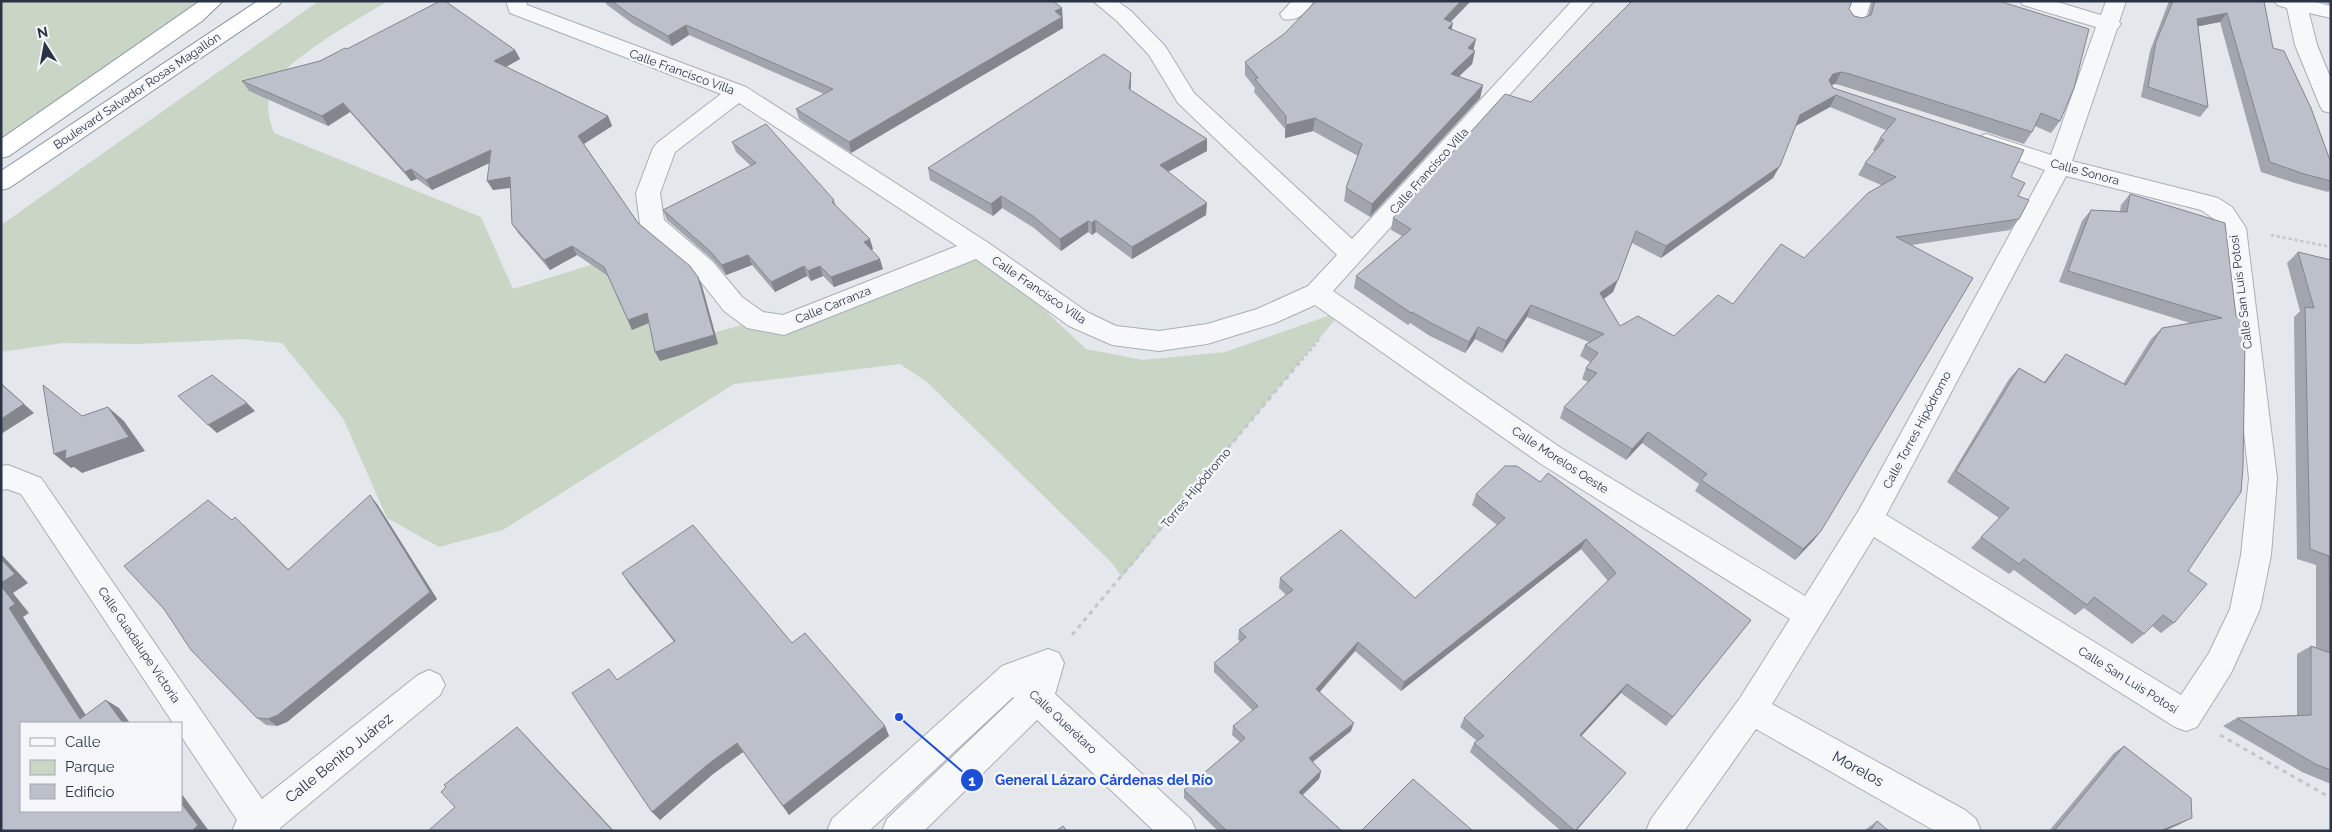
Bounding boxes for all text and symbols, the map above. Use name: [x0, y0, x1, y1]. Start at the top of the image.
north arrow: [20, 20, 70, 70]
text: N: [36, 23, 49, 41]
street label: Boulevard Salvador Rosas Magallón: [51, 30, 223, 152]
street label: Calle Francisco Villa: [628, 46, 736, 98]
street label: Calle Francisco Villa: [1387, 125, 1471, 217]
street label: Calle Sonora: [2049, 156, 2121, 188]
street label: Calle San Luis Potosí: [2227, 234, 2255, 350]
street label: Calle Francisco Villa: [989, 253, 1089, 327]
street label: Calle Carranza: [793, 283, 873, 327]
street label: Calle Torres Hipódromo: [1880, 369, 1954, 491]
street label: Calle Morelos Oeste: [1509, 424, 1611, 496]
street label: Torres Hipódromo: [1158, 445, 1234, 531]
street label: Calle Guadalupe Victoria: [95, 584, 183, 706]
street label: Calle San Luis Potosí: [2076, 644, 2181, 717]
street label: Calle Querétaro: [1026, 687, 1100, 757]
street label: Calle Benito Juárez: [282, 709, 396, 807]
legend: [20, 722, 182, 812]
text: Calle: [65, 733, 101, 751]
street label: Morelos: [1829, 748, 1887, 790]
text: Parque: [65, 758, 115, 776]
callout: General Lázaro Cárdenas del Río: [960, 766, 1223, 795]
text: 1: [968, 772, 976, 790]
text: General Lázaro Cárdenas del Río: [995, 772, 1213, 788]
text: Edificio: [65, 783, 115, 801]

